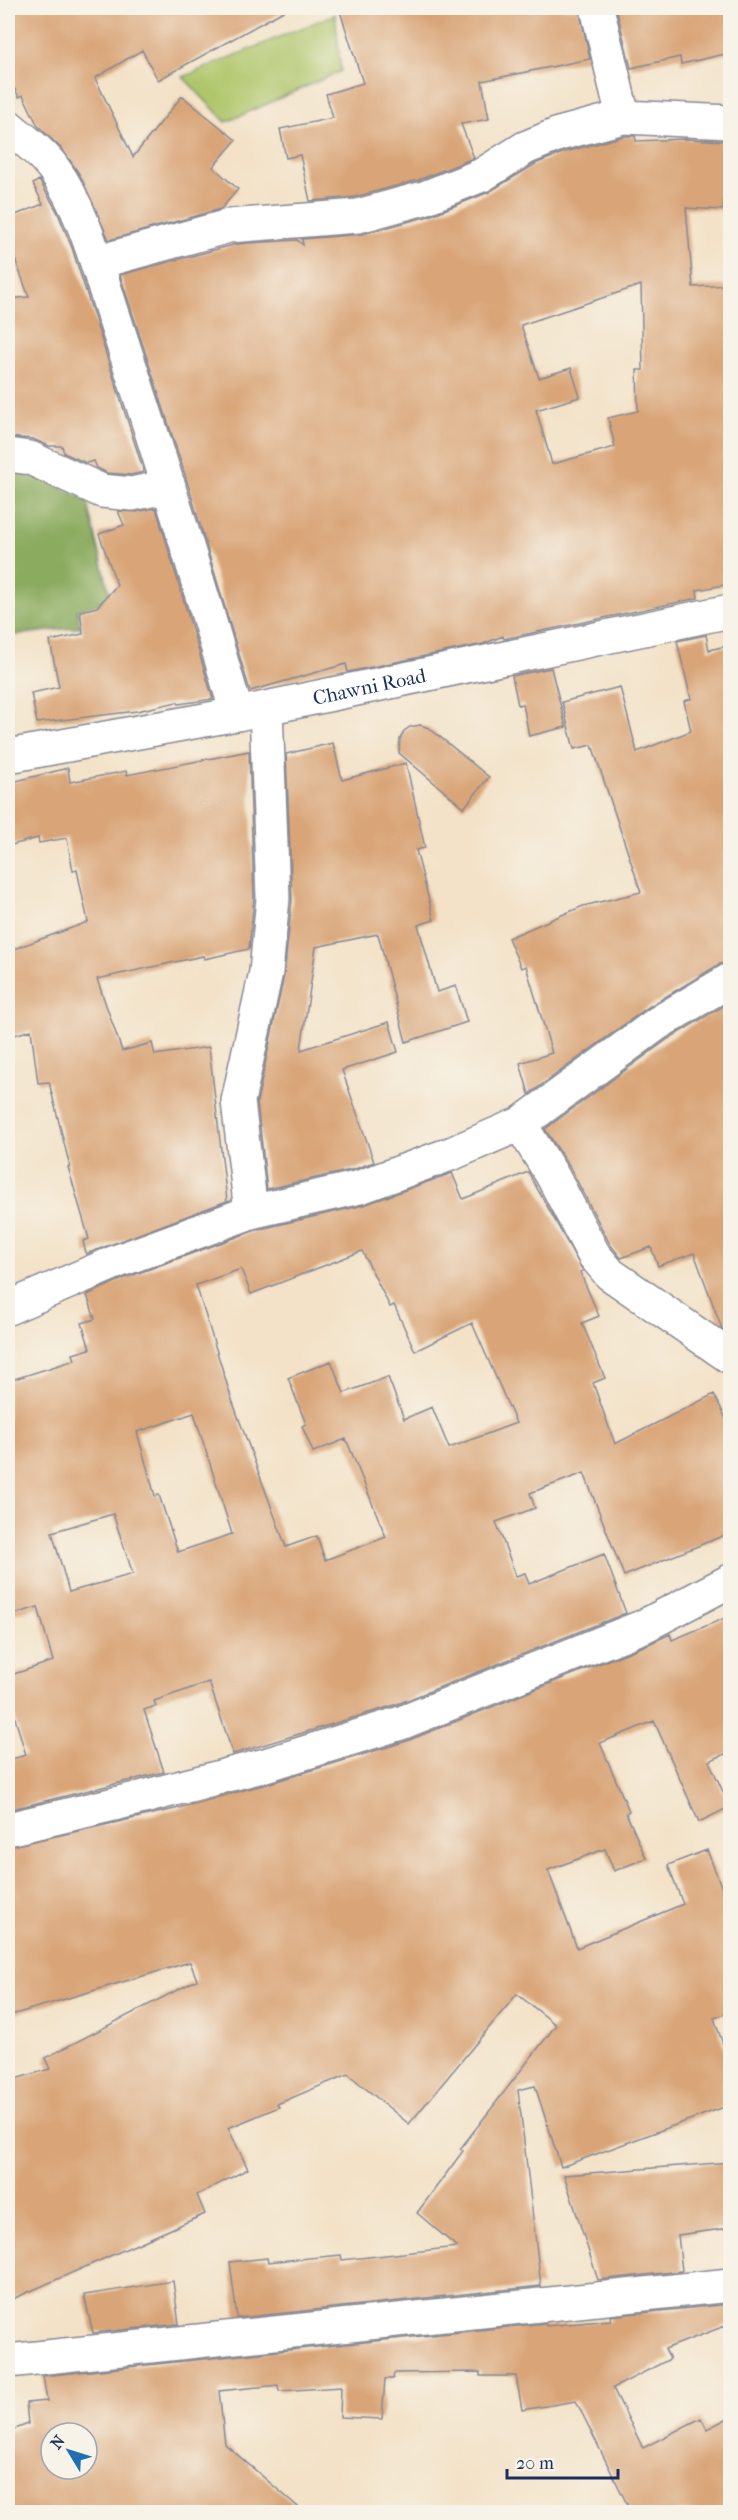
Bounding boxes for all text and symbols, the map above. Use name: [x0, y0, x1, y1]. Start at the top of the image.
street label: Chawni Road: [311, 663, 429, 709]
north arrow: [39, 2421, 99, 2481]
text: N: [46, 2431, 69, 2453]
scale bar: [507, 2442, 618, 2480]
text: 20 m: [516, 2453, 554, 2474]

